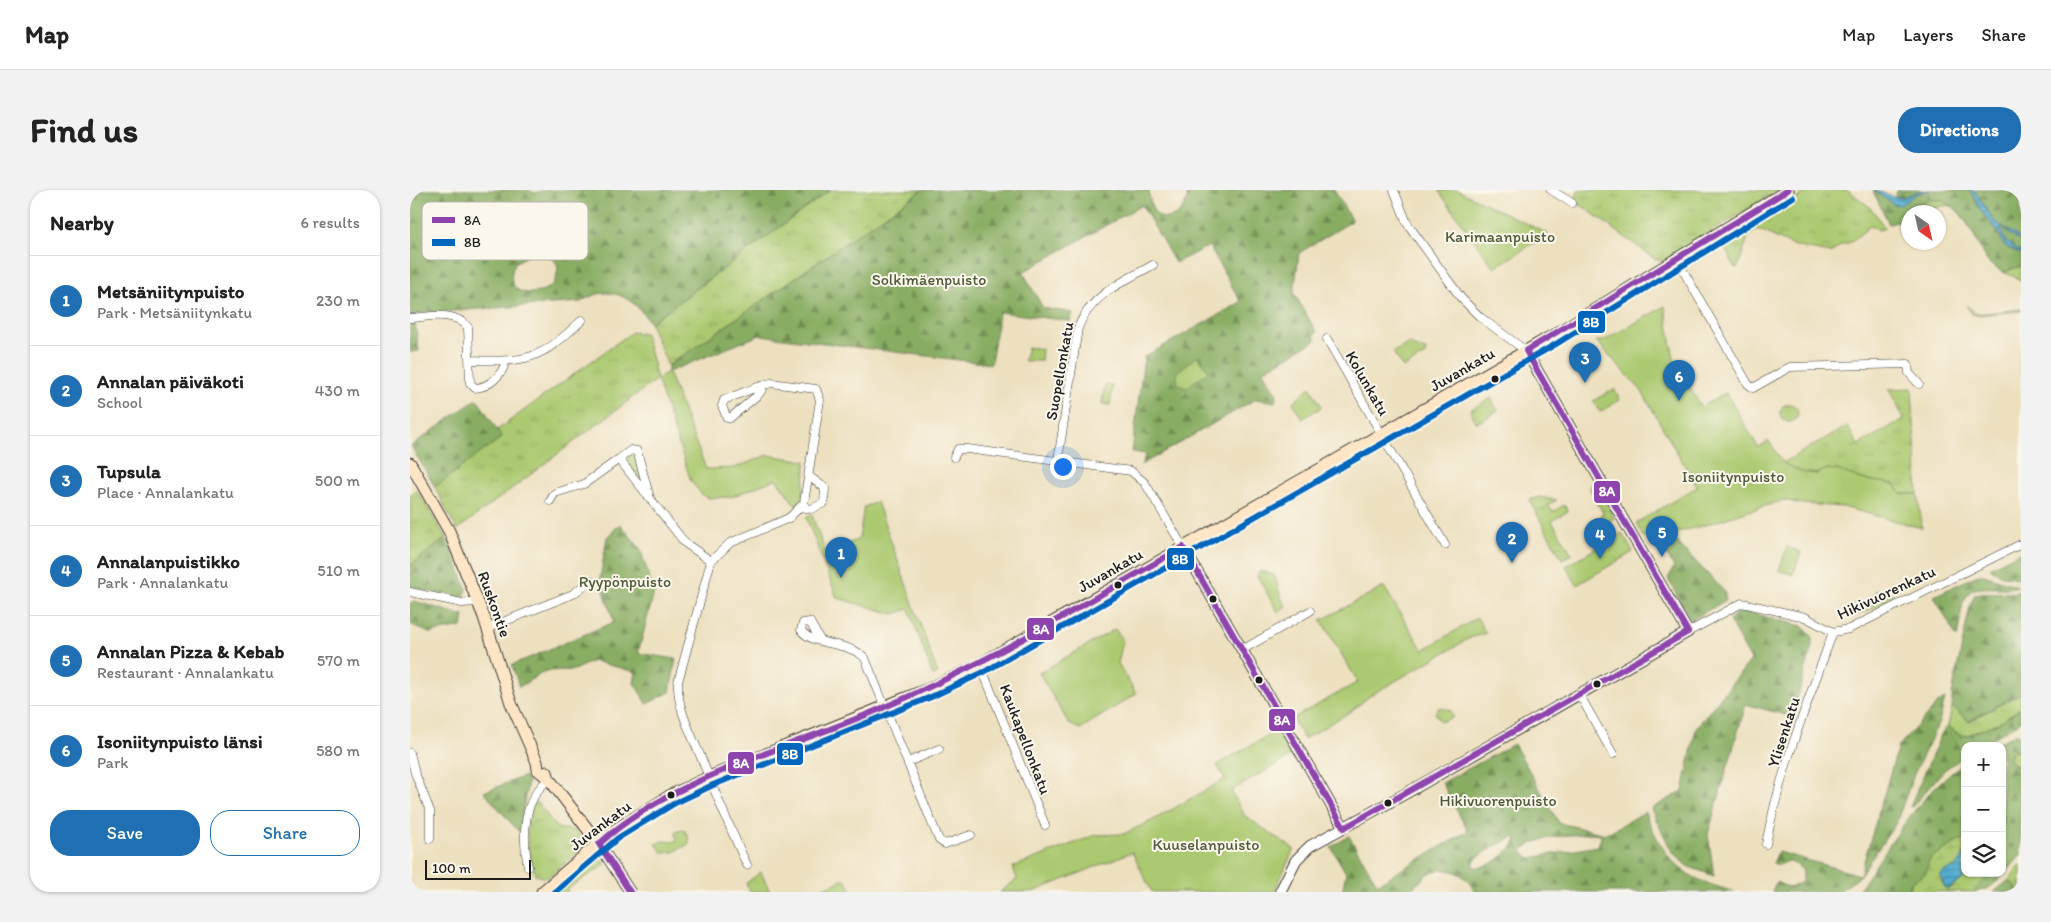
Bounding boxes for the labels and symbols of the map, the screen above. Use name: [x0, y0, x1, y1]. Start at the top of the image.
legend: [422, 202, 588, 260]
north arrow: [1901, 205, 1946, 250]
text: 8A: [464, 212, 481, 229]
park label: Karimaanpuisto: [1445, 227, 1555, 246]
text: 8B: [464, 234, 481, 251]
park label: Solkimäenpuisto: [872, 270, 986, 289]
line badge: 8B: [1577, 310, 1606, 334]
text: 8B: [1583, 314, 1599, 331]
street label: Suopellonkatu: [1042, 320, 1077, 422]
pin: 3: [1569, 342, 1601, 383]
street label: Juvankatu: [1426, 343, 1498, 396]
street label: Kolunkatu: [1341, 348, 1394, 419]
pin: 6: [1663, 360, 1695, 401]
unlabelled marker: [1490, 374, 1500, 384]
your location: [1050, 454, 1076, 480]
park label: Isoniitynpuisto: [1682, 467, 1784, 486]
line badge: 8A: [1593, 480, 1621, 504]
text: 8A: [1599, 483, 1616, 500]
pin: 5: [1646, 516, 1678, 557]
pin: 4: [1584, 518, 1616, 559]
pin: 2: [1496, 522, 1528, 563]
pin: 1: [825, 537, 857, 578]
street label: Juvankatu: [1074, 544, 1146, 597]
line badge: 8B: [1166, 547, 1195, 571]
text: 8B: [1172, 551, 1188, 568]
street label: Hikivuorenkatu: [1834, 561, 1939, 624]
street label: Ruskontie: [474, 569, 515, 640]
park label: Ryypönpuisto: [579, 572, 671, 591]
unlabelled marker: [1113, 580, 1123, 590]
unlabelled marker: [1208, 594, 1218, 604]
line badge: 8A: [1026, 617, 1055, 641]
text: 8A: [1033, 621, 1050, 638]
unlabelled marker: [1254, 675, 1264, 685]
unlabelled marker: [1592, 679, 1602, 689]
street label: Kaukapellonkatu: [996, 681, 1055, 797]
street label: Ylisenkatu: [1763, 694, 1804, 770]
line badge: 8A: [1268, 708, 1296, 732]
text: 8A: [1274, 712, 1291, 729]
line badge: 8B: [776, 742, 804, 766]
text: 8B: [782, 746, 798, 763]
line badge: 8A: [727, 751, 755, 775]
text: 8A: [733, 755, 750, 772]
unlabelled marker: [666, 790, 676, 800]
park label: Hikivuorenpuisto: [1439, 791, 1557, 810]
street label: Juvankatu: [566, 796, 635, 855]
unlabelled marker: [1383, 798, 1393, 808]
park label: Kuuselanpuisto: [1153, 835, 1259, 854]
scale bar: [425, 857, 531, 880]

